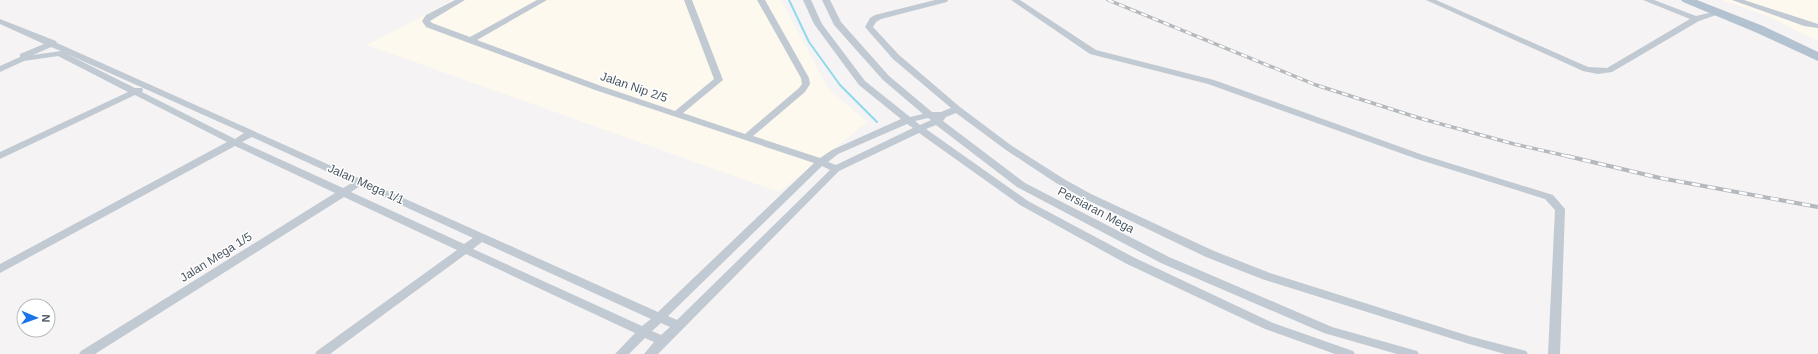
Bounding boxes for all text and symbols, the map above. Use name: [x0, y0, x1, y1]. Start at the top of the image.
street label: Jalan Nip 2/5: [599, 69, 670, 105]
street label: Jalan Mega 1/1: [326, 161, 407, 207]
street label: Persiaran Mega: [1055, 184, 1137, 236]
street label: Jalan Mega 1/5: [177, 229, 255, 285]
north arrow: [16, 298, 56, 338]
text: N: [40, 314, 52, 323]

